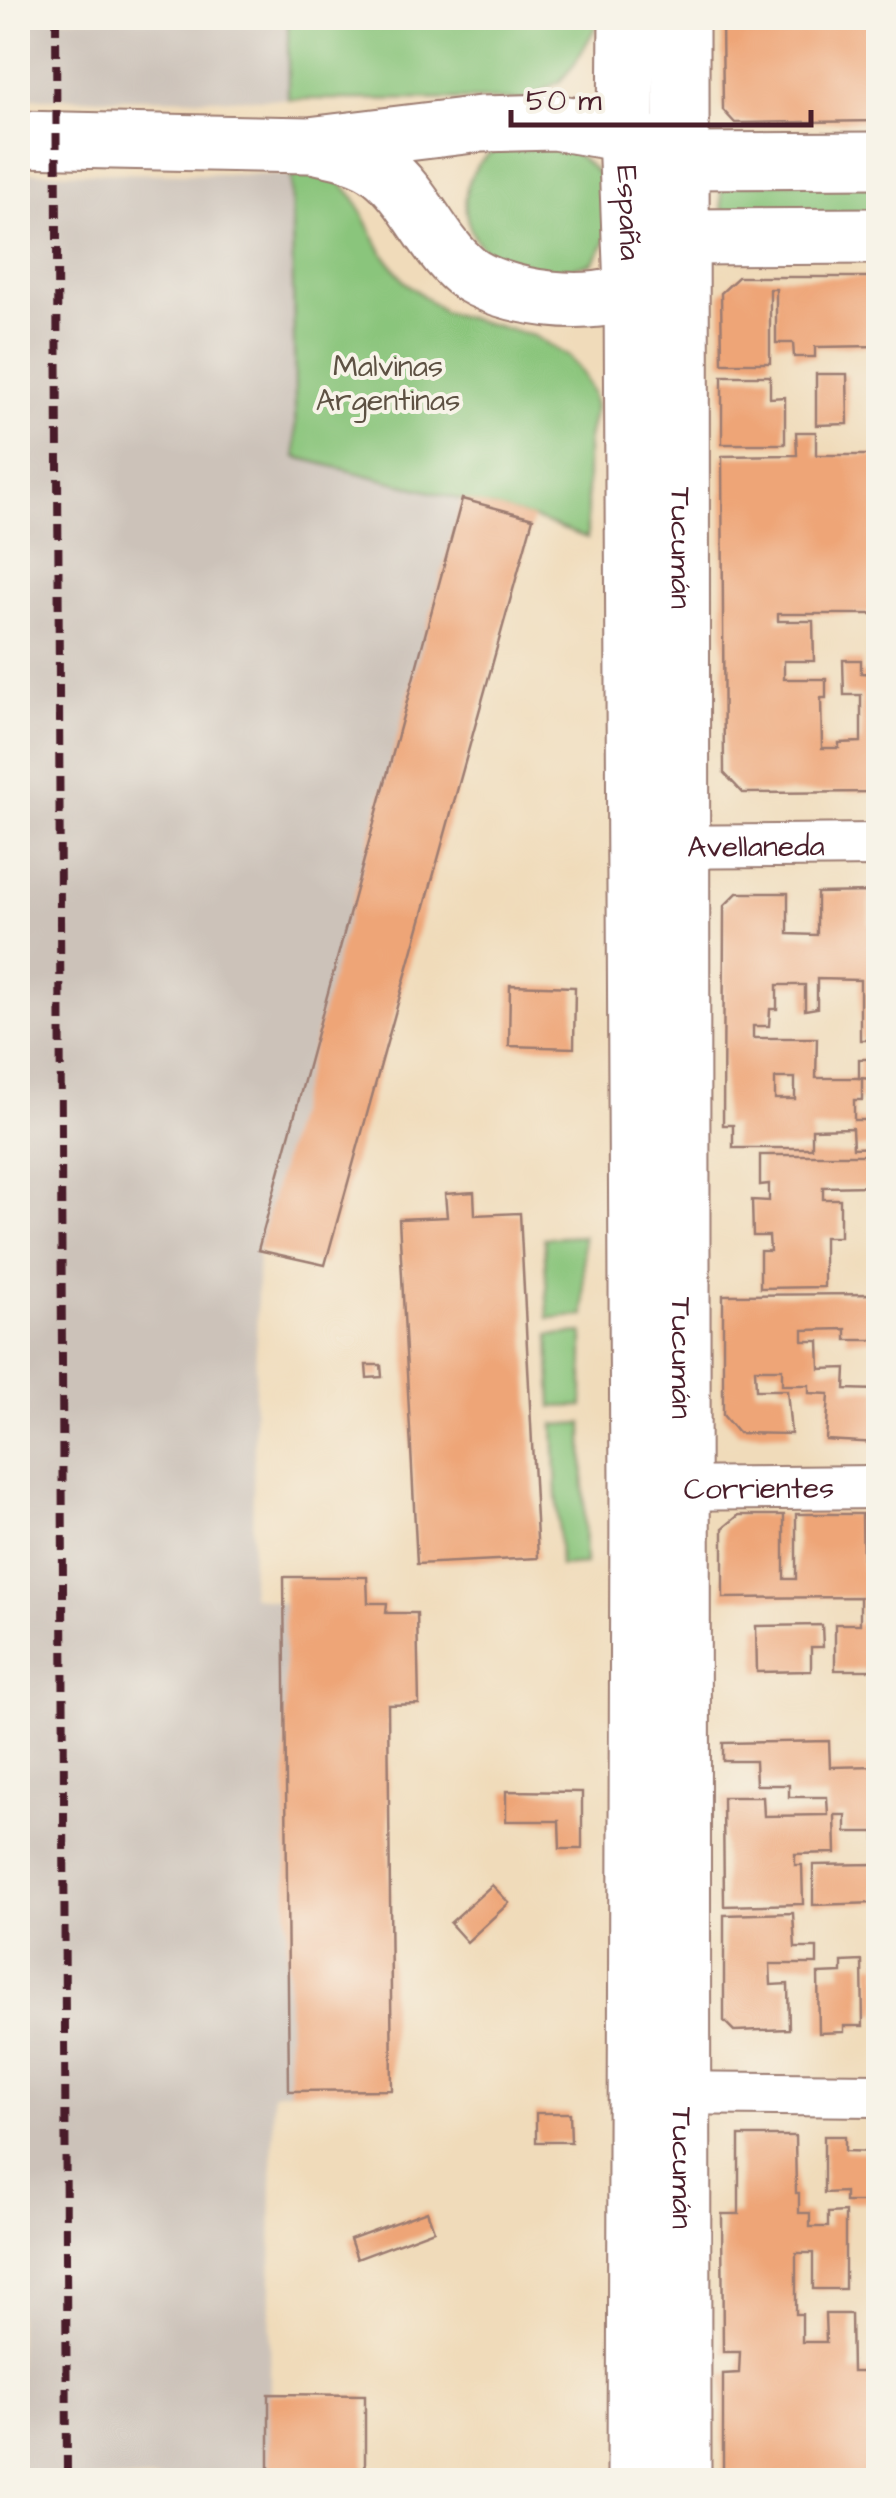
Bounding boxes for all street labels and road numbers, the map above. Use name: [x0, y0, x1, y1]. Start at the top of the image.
street label: España: [605, 165, 651, 261]
street label: Tucumán: [659, 487, 701, 609]
street label: Avellaneda: [687, 825, 825, 869]
street label: Tucumán: [660, 1297, 702, 1419]
street label: Corrientes: [684, 1467, 834, 1511]
street label: Tucumán: [661, 2107, 703, 2229]

